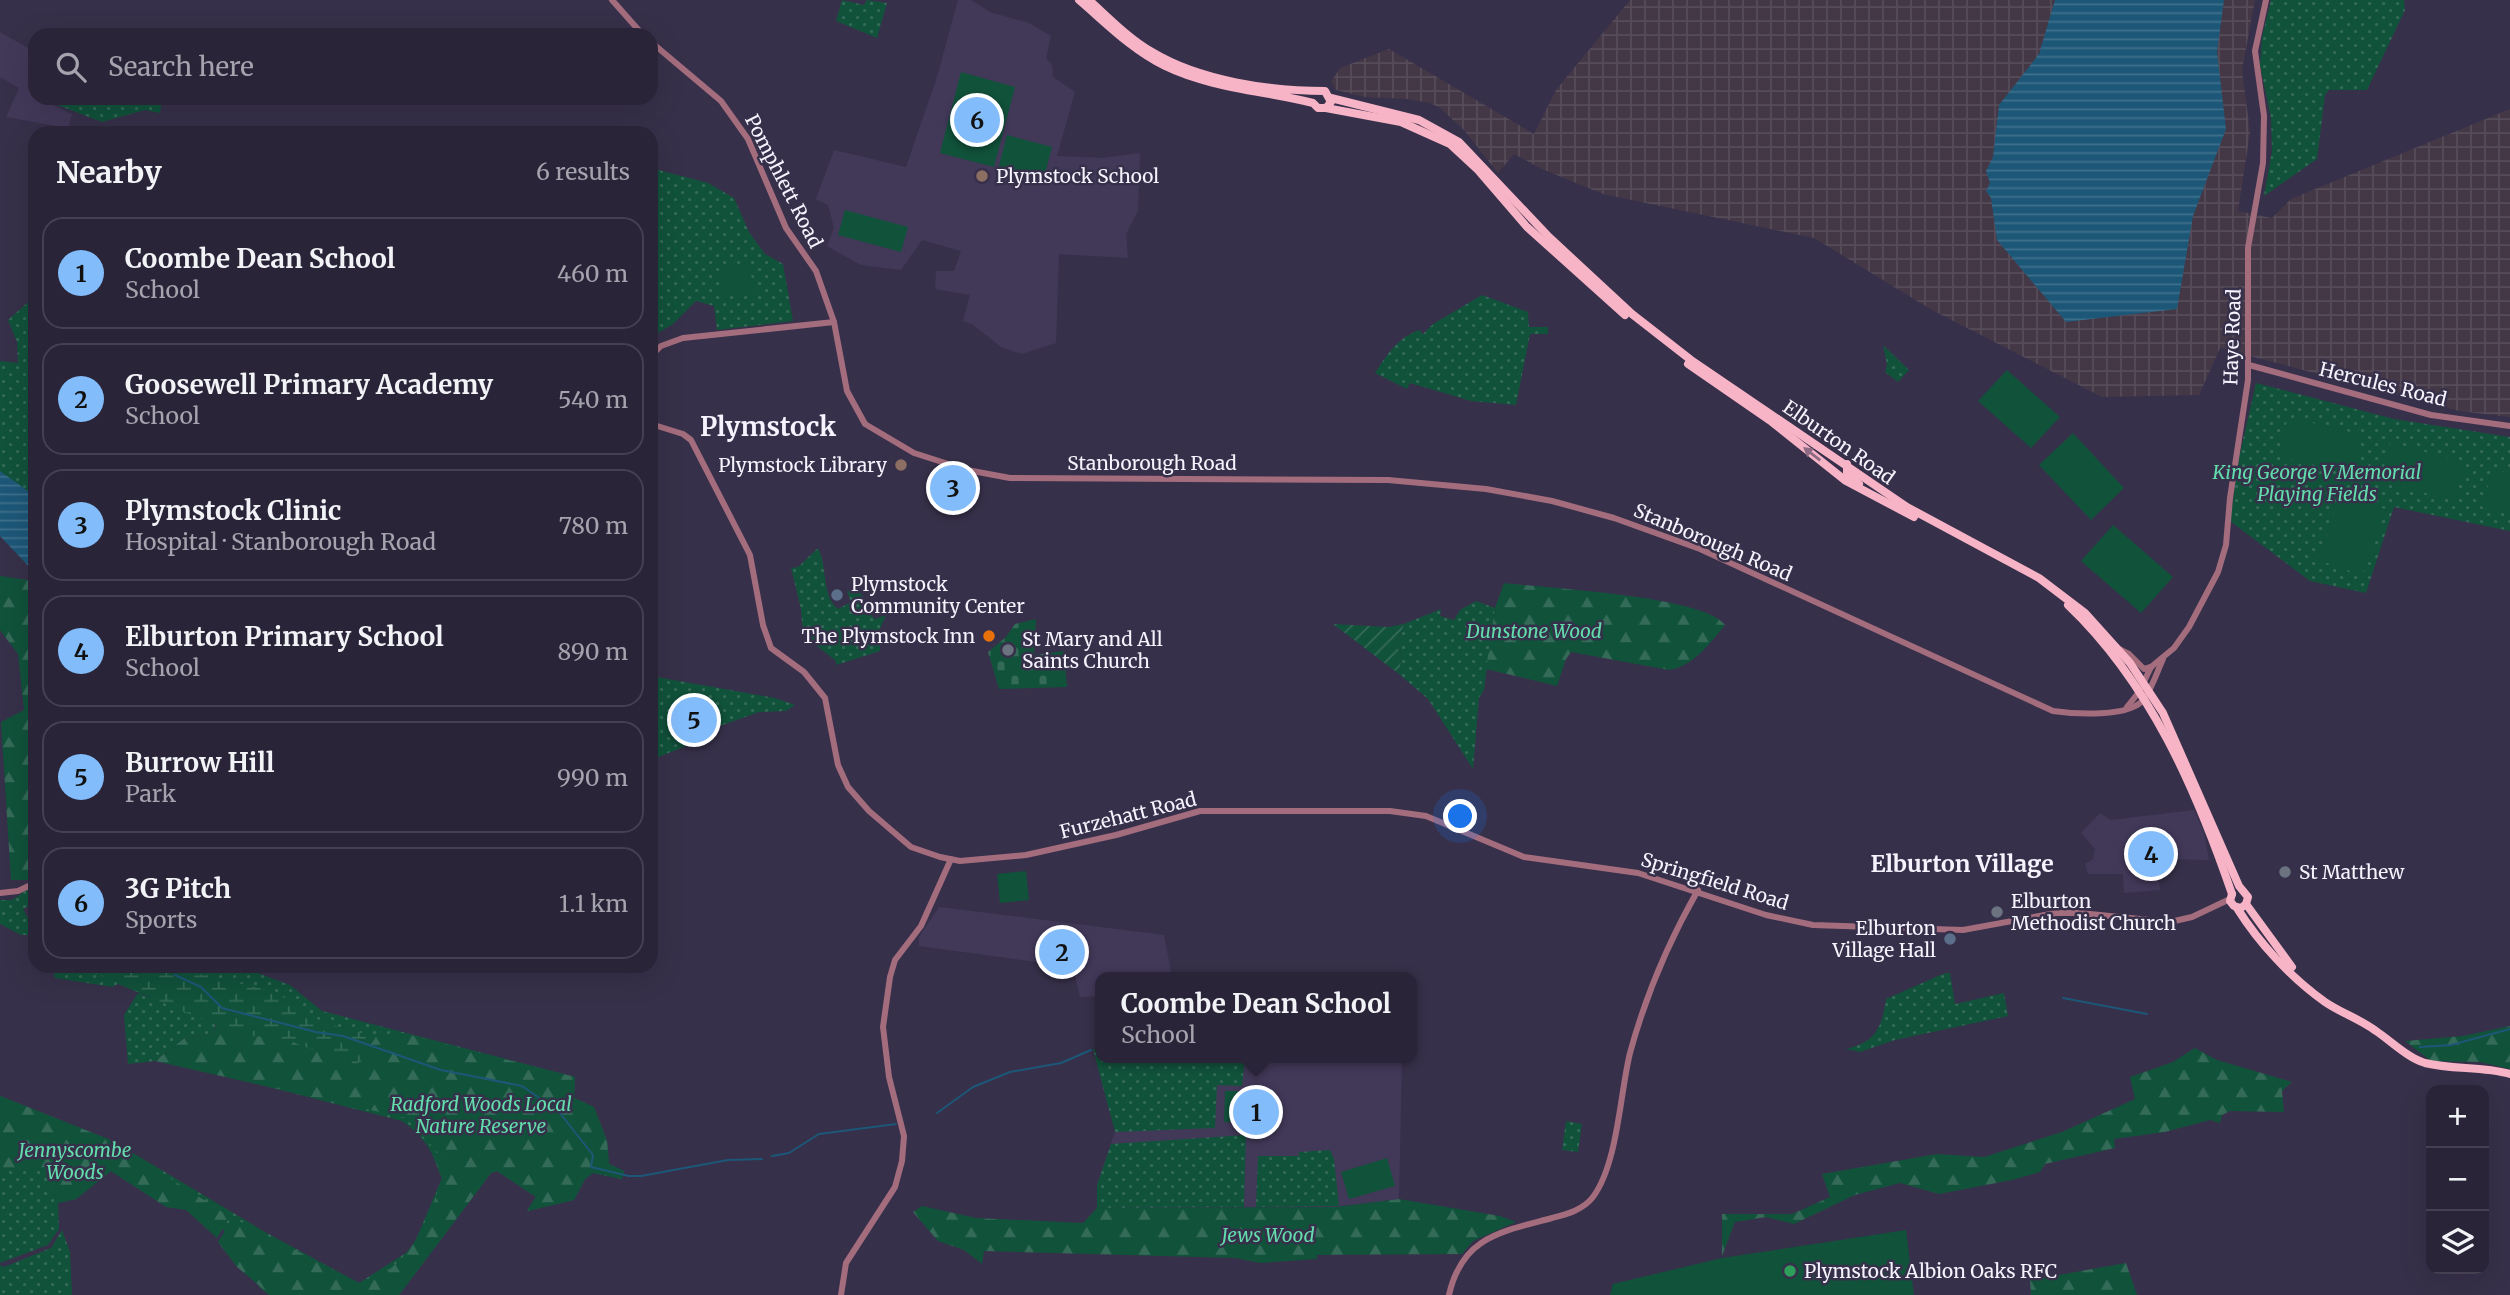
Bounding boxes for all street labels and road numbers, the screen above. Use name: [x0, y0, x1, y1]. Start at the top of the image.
street label: Pomphlett Road: [740, 110, 828, 252]
street label: Haye Road: [2218, 288, 2246, 386]
street label: Hercules Road: [2317, 357, 2449, 411]
street label: Elburton Road: [1778, 395, 1900, 489]
street label: Stanborough Road: [1067, 451, 1237, 475]
street label: Stanborough Road: [1630, 498, 1796, 586]
street label: Furzehatt Road: [1057, 786, 1199, 844]
street label: Springfield Road: [1638, 847, 1792, 915]

